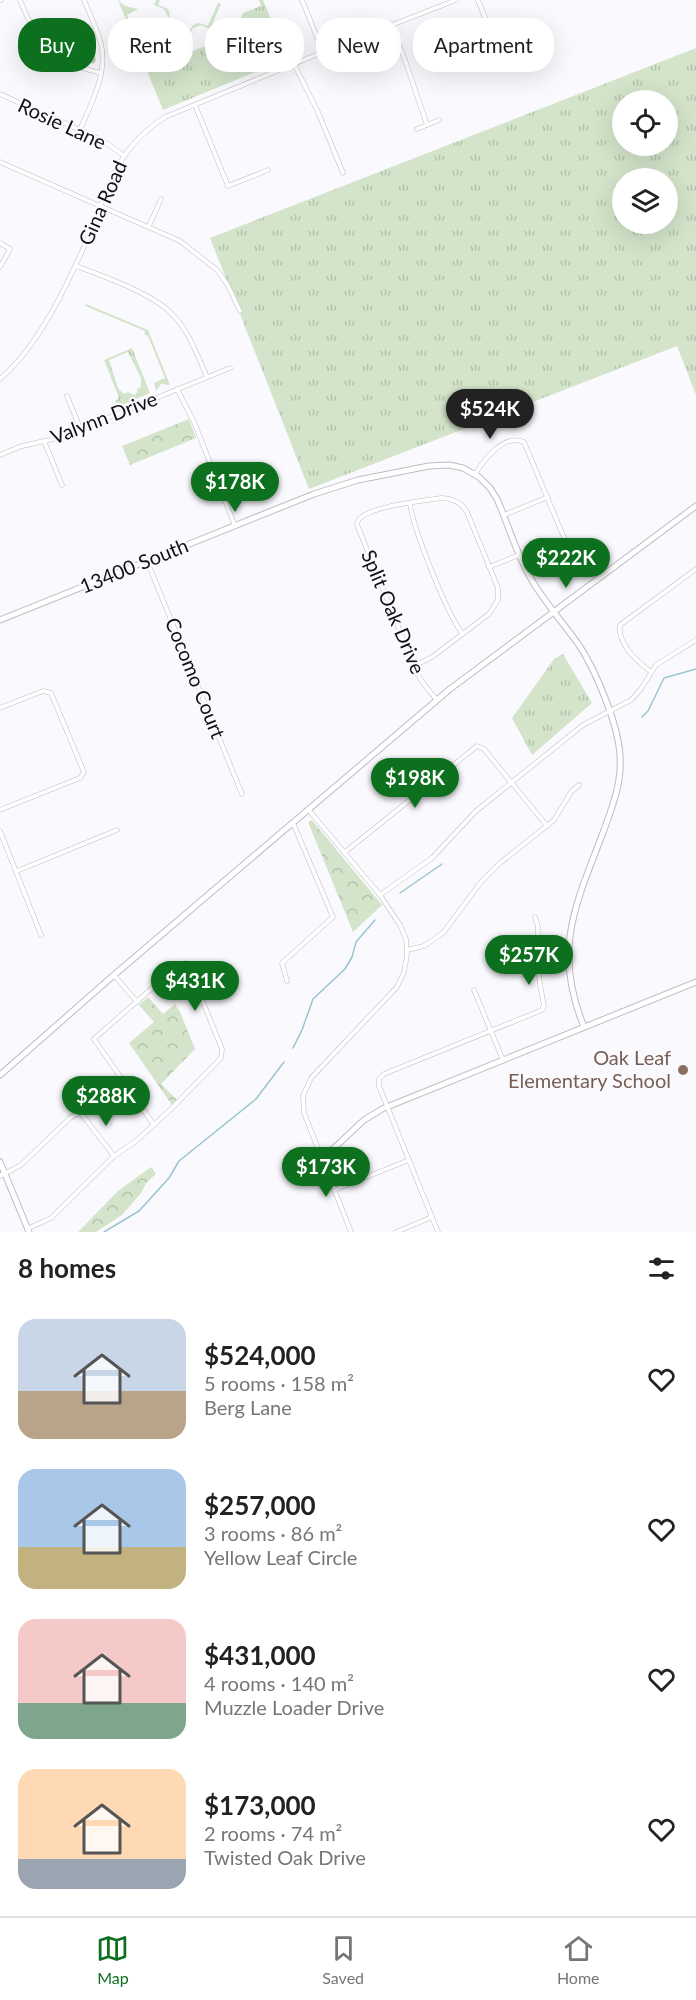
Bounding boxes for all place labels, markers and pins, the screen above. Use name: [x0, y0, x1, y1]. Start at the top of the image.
pin: $524K: [448, 389, 532, 440]
pin: $178K: [193, 462, 277, 513]
pin: $222K: [524, 538, 608, 589]
pin: $198K: [373, 758, 457, 809]
pin: $257K: [487, 935, 571, 986]
pin: $431K: [153, 961, 237, 1012]
place label: Oak Leaf Elementary School: [508, 1045, 671, 1092]
marker: Oak Leaf Elementary School: [676, 1063, 690, 1077]
pin: $288K: [64, 1076, 148, 1127]
pin: $173K: [284, 1147, 368, 1198]

